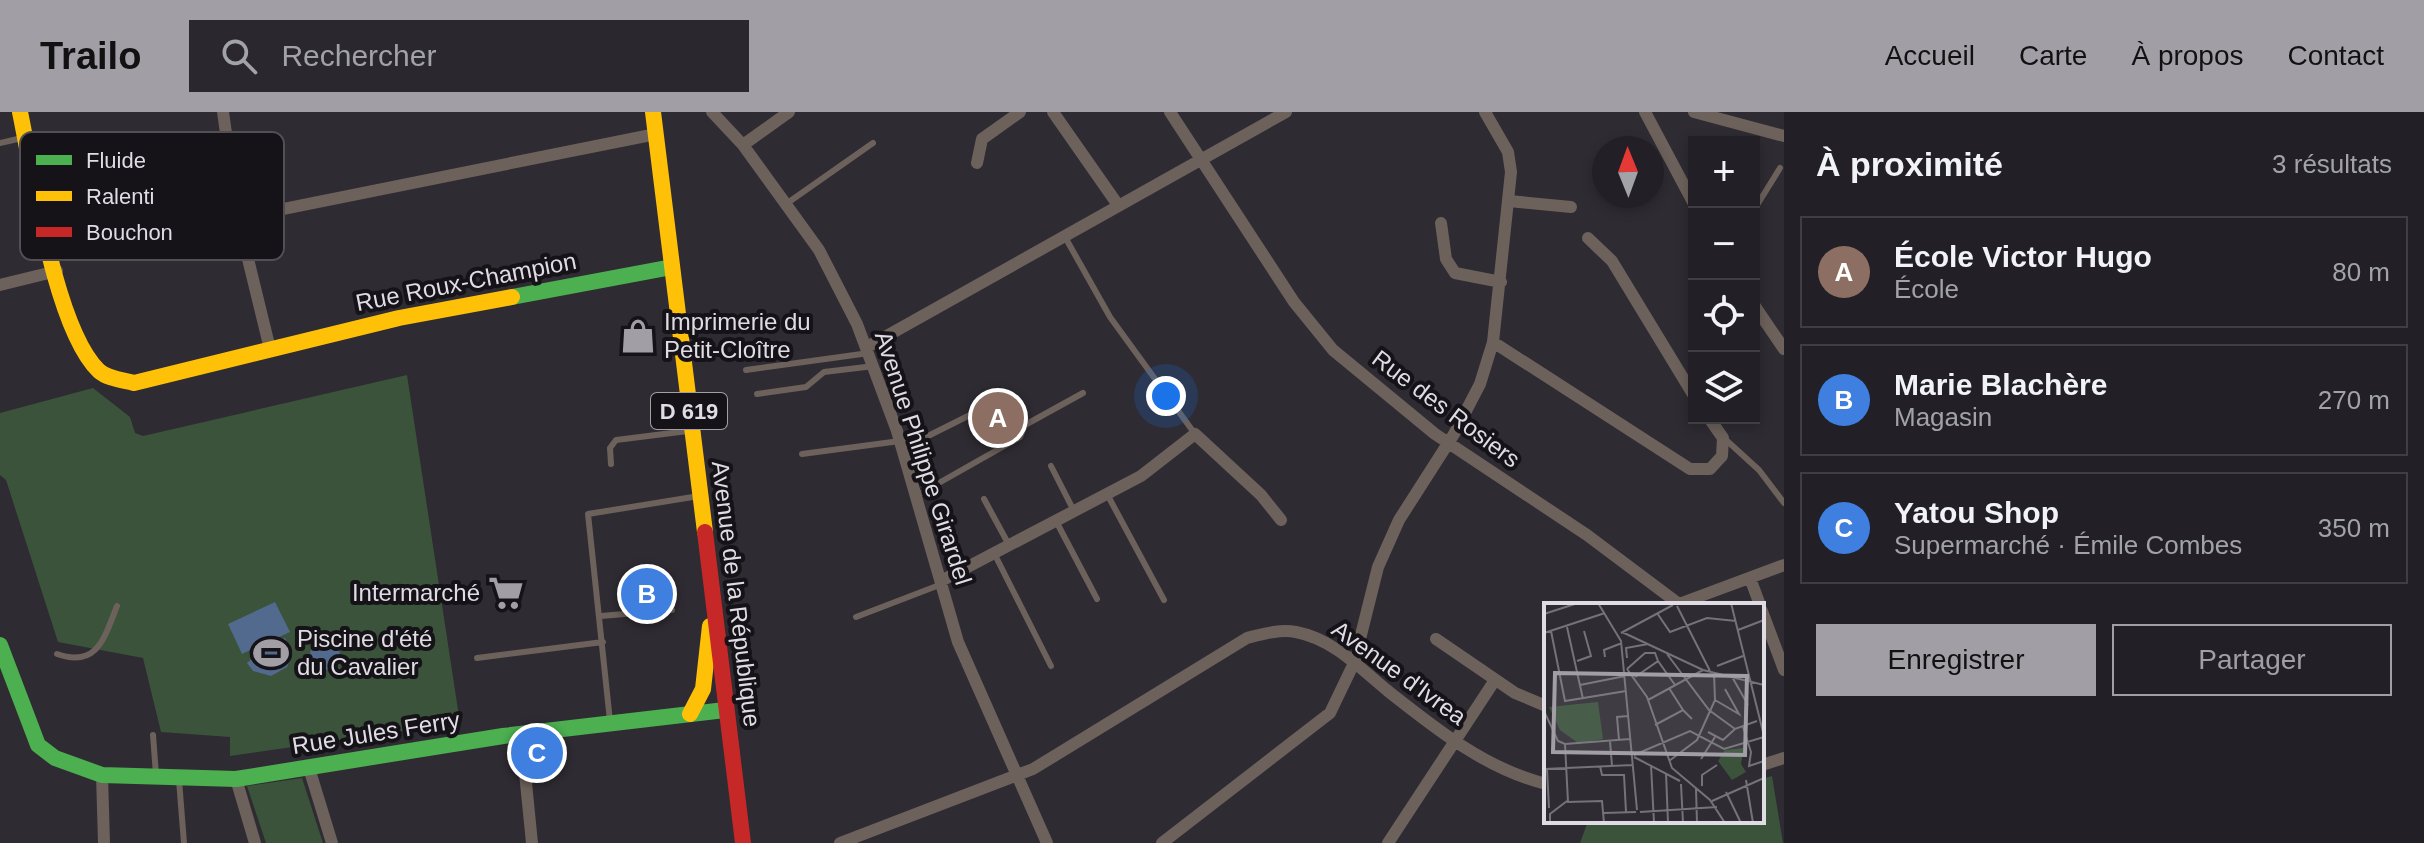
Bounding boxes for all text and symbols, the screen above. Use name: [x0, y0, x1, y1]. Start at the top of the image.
search box: [189, 20, 749, 92]
icon: search: [217, 34, 261, 78]
text: Trailo: [40, 35, 141, 77]
text: Rechercher: [281, 39, 436, 72]
text: Accueil: [1885, 40, 1975, 71]
text: Carte: [2019, 40, 2087, 71]
text: À propos: [2131, 40, 2244, 71]
text: Contact: [2288, 40, 2384, 71]
legend: [20, 132, 284, 260]
north arrow: [1592, 136, 1664, 208]
map controls: [1688, 136, 1760, 424]
button: +: [1688, 136, 1760, 208]
text: À proximité: [1816, 145, 2003, 183]
text: Fluide: [86, 148, 146, 173]
text: 3 résultats: [2272, 149, 2392, 179]
text: Ralenti: [86, 184, 154, 209]
button: −: [1688, 208, 1760, 280]
text: Bouchon: [86, 220, 173, 245]
text: École Victor Hugo: [1894, 240, 2152, 273]
street label: Rue Roux-Champion: [353, 247, 578, 316]
text: A: [1835, 257, 1853, 287]
text: 80 m: [2332, 257, 2390, 287]
text: École: [1894, 274, 1959, 304]
button: locate: [1688, 280, 1760, 352]
place label: Imprimerie du Petit-Cloître: [664, 308, 811, 363]
shop icon: Imprimerie du Petit-Cloître: [619, 317, 657, 355]
street label: Avenue Philippe Girardel: [870, 328, 977, 588]
street label: Rue des Rosiers: [1367, 344, 1525, 473]
button: layers: [1688, 352, 1760, 424]
text: Marie Blachère: [1894, 368, 2107, 401]
your location: [1146, 376, 1186, 416]
text: B: [1835, 385, 1853, 415]
text: 270 m: [2318, 385, 2390, 415]
pin: A: [972, 388, 1024, 448]
road number: D 619: [651, 393, 727, 429]
text: Magasin: [1894, 402, 1992, 432]
street label: Avenue de la République: [707, 459, 766, 728]
text: Yatou Shop: [1894, 496, 2059, 529]
text: C: [1835, 513, 1853, 543]
text: 350 m: [2318, 513, 2390, 543]
text: Supermarché · Émile Combes: [1894, 530, 2242, 560]
pin: B: [621, 564, 673, 624]
supermarket icon: Intermarché: [487, 574, 525, 612]
place label: Intermarché: [352, 579, 480, 606]
inset map: [1544, 603, 1764, 823]
street label: Avenue d'Ivrea: [1327, 615, 1472, 731]
button: Enregistrer: [1816, 624, 2096, 696]
button: Partager: [2112, 624, 2392, 696]
place label: Piscine d'été du Cavalier: [297, 625, 432, 680]
sports icon: Piscine d'été du Cavalier: [252, 634, 290, 672]
street label: Rue Jules Ferry: [290, 706, 462, 759]
pin: C: [511, 723, 563, 783]

